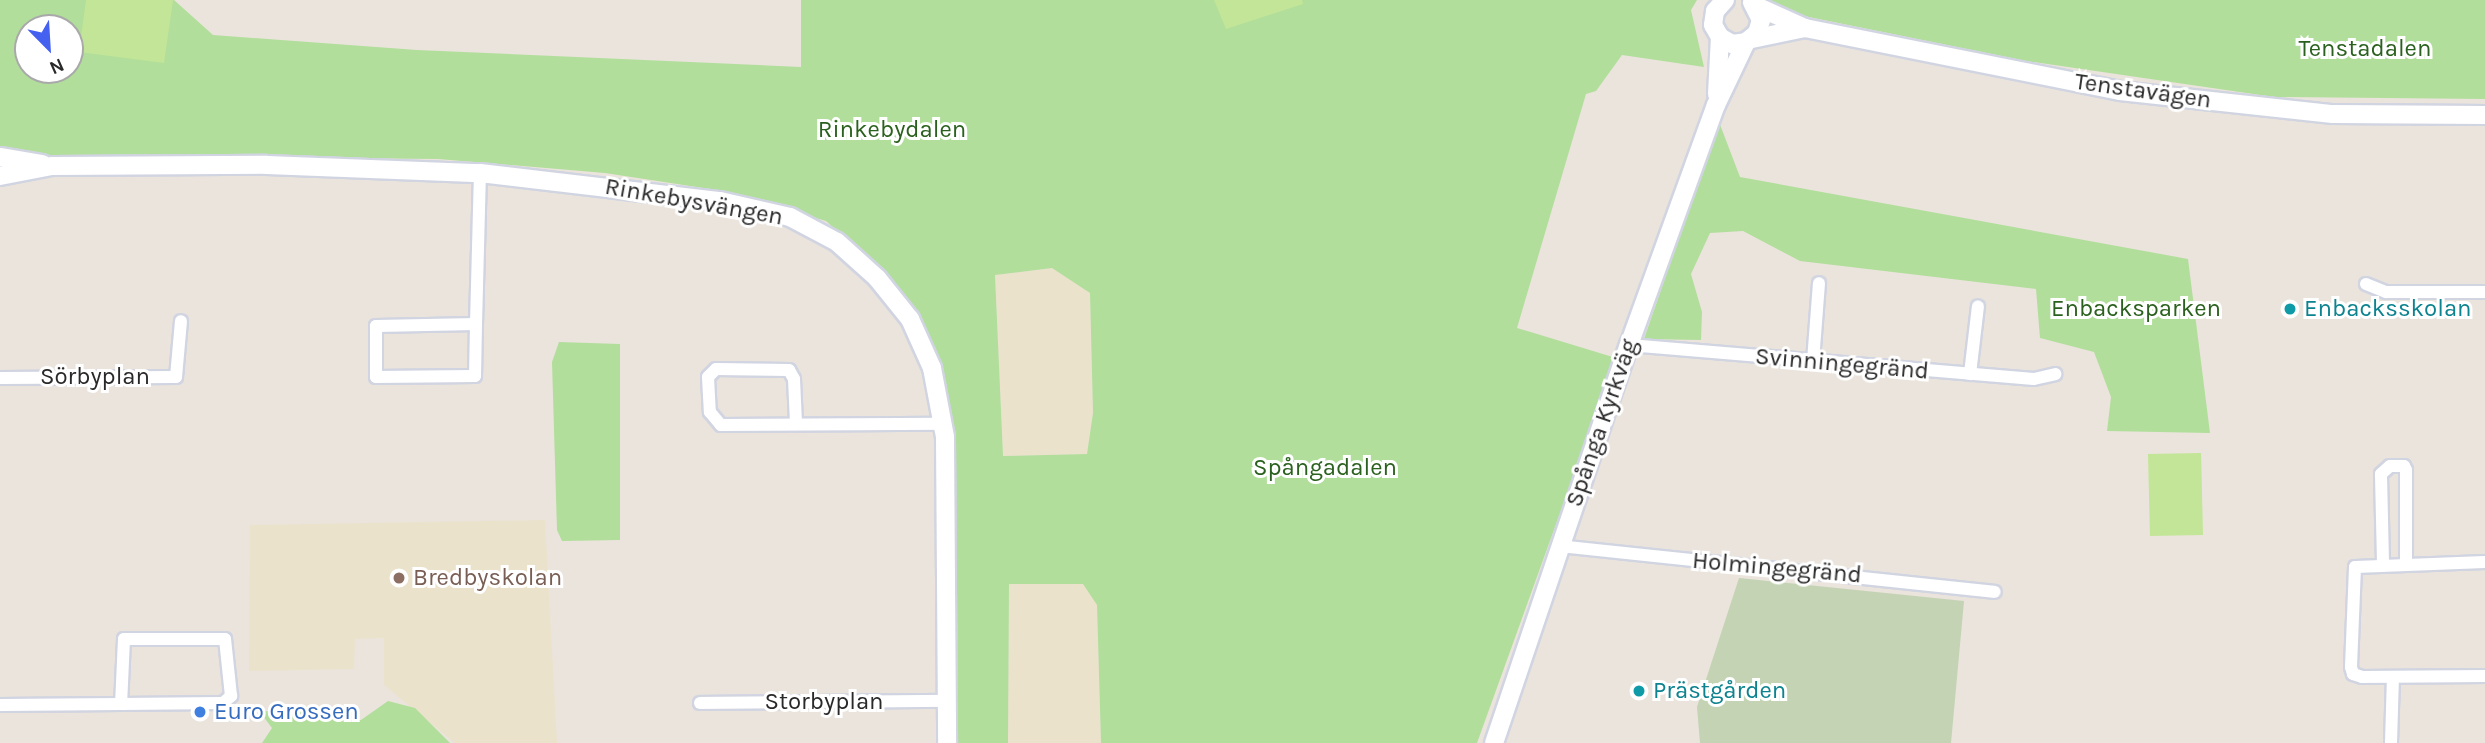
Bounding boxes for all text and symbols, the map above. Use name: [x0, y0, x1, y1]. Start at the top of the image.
north arrow: [14, 14, 84, 84]
park label: Tenstadalen: [2299, 35, 2431, 63]
text: N: [46, 54, 67, 79]
street label: Tenstavägen: [2073, 67, 2213, 115]
park label: Rinkebydalen: [818, 116, 966, 144]
street label: Rinkebysvängen: [603, 172, 785, 232]
park label: Enbacksparken: [2051, 295, 2221, 323]
place label: Enbacksskolan: [2304, 295, 2472, 323]
marker: Enbacksskolan: [2282, 301, 2298, 317]
street label: Spånga Kyrkväg: [1560, 335, 1644, 511]
street label: Svinningegränd: [1754, 342, 1930, 386]
street label: Sörbyplan: [40, 363, 150, 391]
park label: Spångadalen: [1253, 454, 1397, 482]
street label: Holmingegränd: [1691, 546, 1863, 590]
place label: Bredbyskolan: [413, 564, 562, 592]
marker: Bredbyskolan: [391, 570, 407, 586]
place label: Prästgården: [1653, 677, 1786, 705]
marker: Prästgården: [1631, 683, 1647, 699]
street label: Storbyplan: [764, 688, 884, 716]
place label: Euro Grossen: [214, 698, 359, 726]
marker: Euro Grossen: [192, 704, 208, 720]

